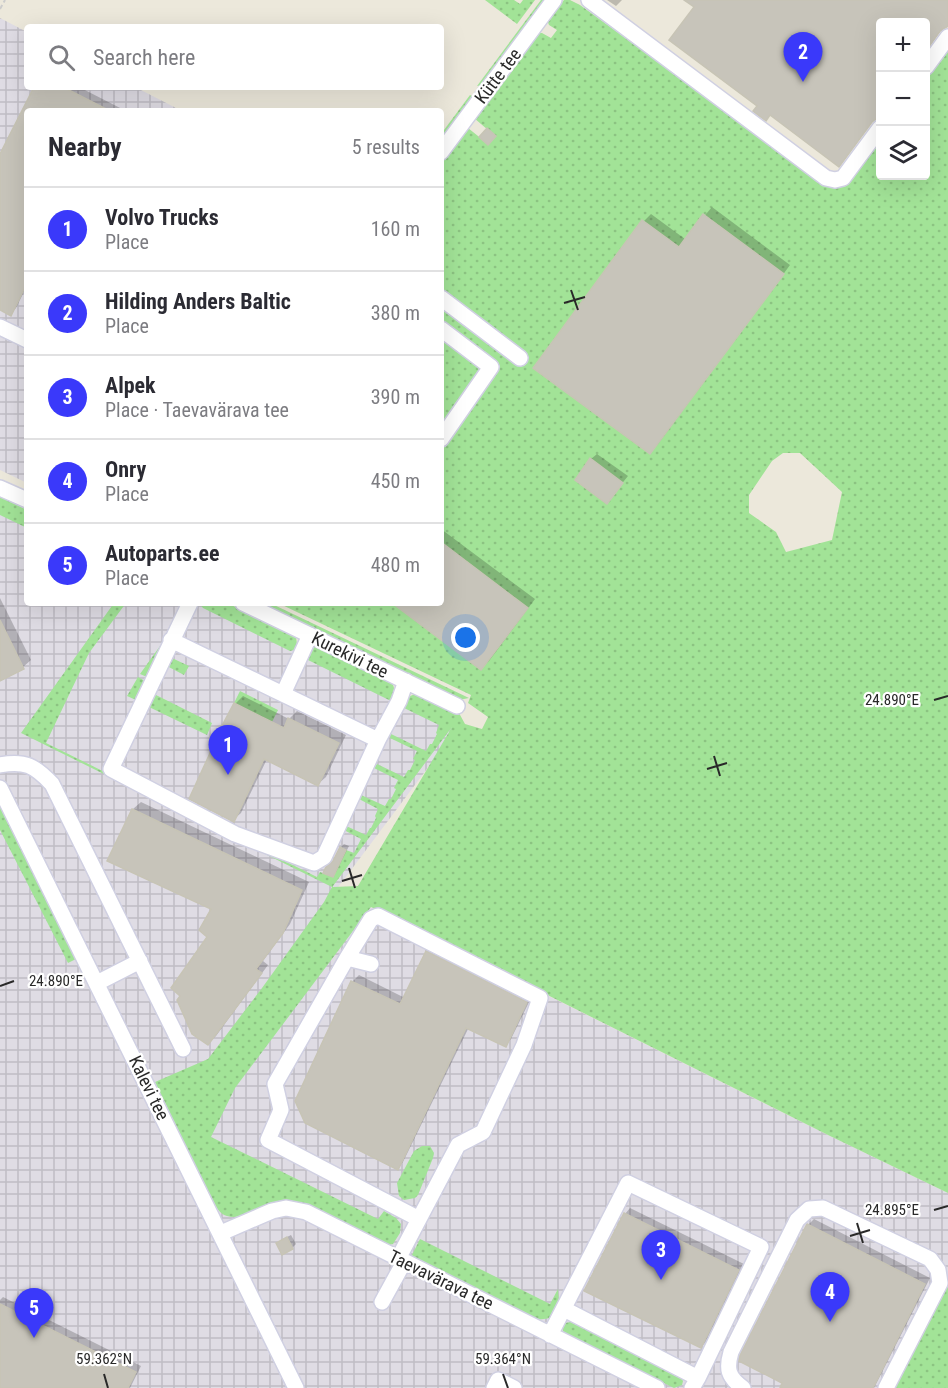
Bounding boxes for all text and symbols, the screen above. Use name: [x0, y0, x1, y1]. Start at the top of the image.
map controls: [876, 18, 930, 180]
button: +: [876, 18, 930, 72]
search box: [24, 24, 444, 90]
pin: 2: [784, 32, 822, 82]
icon: search: [45, 41, 78, 74]
street label: Kütte tee: [470, 44, 525, 107]
text: Search here: [93, 45, 195, 70]
button: −: [876, 72, 930, 126]
button: layers: [876, 126, 930, 180]
text: Nearby: [48, 132, 122, 162]
text: 5 results: [352, 135, 420, 159]
text: Volvo Trucks: [105, 205, 219, 230]
text: 1: [62, 217, 73, 241]
text: 160 m: [371, 217, 420, 241]
text: Place: [105, 230, 149, 254]
text: Hilding Anders Baltic: [105, 289, 291, 314]
text: 2: [62, 301, 73, 325]
text: 380 m: [371, 301, 420, 325]
text: Place: [105, 314, 149, 338]
text: Alpek: [105, 373, 156, 398]
text: 3: [62, 385, 73, 409]
text: 390 m: [371, 385, 420, 409]
text: Place · Taevavärava tee: [105, 398, 289, 422]
text: Onry: [105, 457, 146, 482]
text: 4: [62, 469, 73, 493]
text: 450 m: [371, 469, 420, 493]
text: Place: [105, 482, 149, 506]
text: Autoparts.ee: [105, 541, 219, 566]
text: 5: [62, 553, 73, 577]
text: 480 m: [371, 553, 420, 577]
text: Place: [105, 566, 149, 590]
your location: [451, 623, 480, 652]
street label: Kurekivi tee: [309, 627, 392, 682]
text: 24.890°E: [865, 691, 919, 709]
pin: 1: [208, 726, 248, 775]
text: 24.890°E: [29, 972, 83, 990]
street label: Kalevi tee: [125, 1052, 174, 1123]
text: 24.895°E: [865, 1201, 919, 1219]
pin: 3: [642, 1230, 680, 1280]
street label: Taevavärava tee: [386, 1245, 497, 1314]
pin: 4: [810, 1272, 850, 1322]
pin: 5: [15, 1288, 54, 1338]
text: 59.362°N: [76, 1350, 132, 1368]
text: 59.364°N: [475, 1350, 531, 1368]

